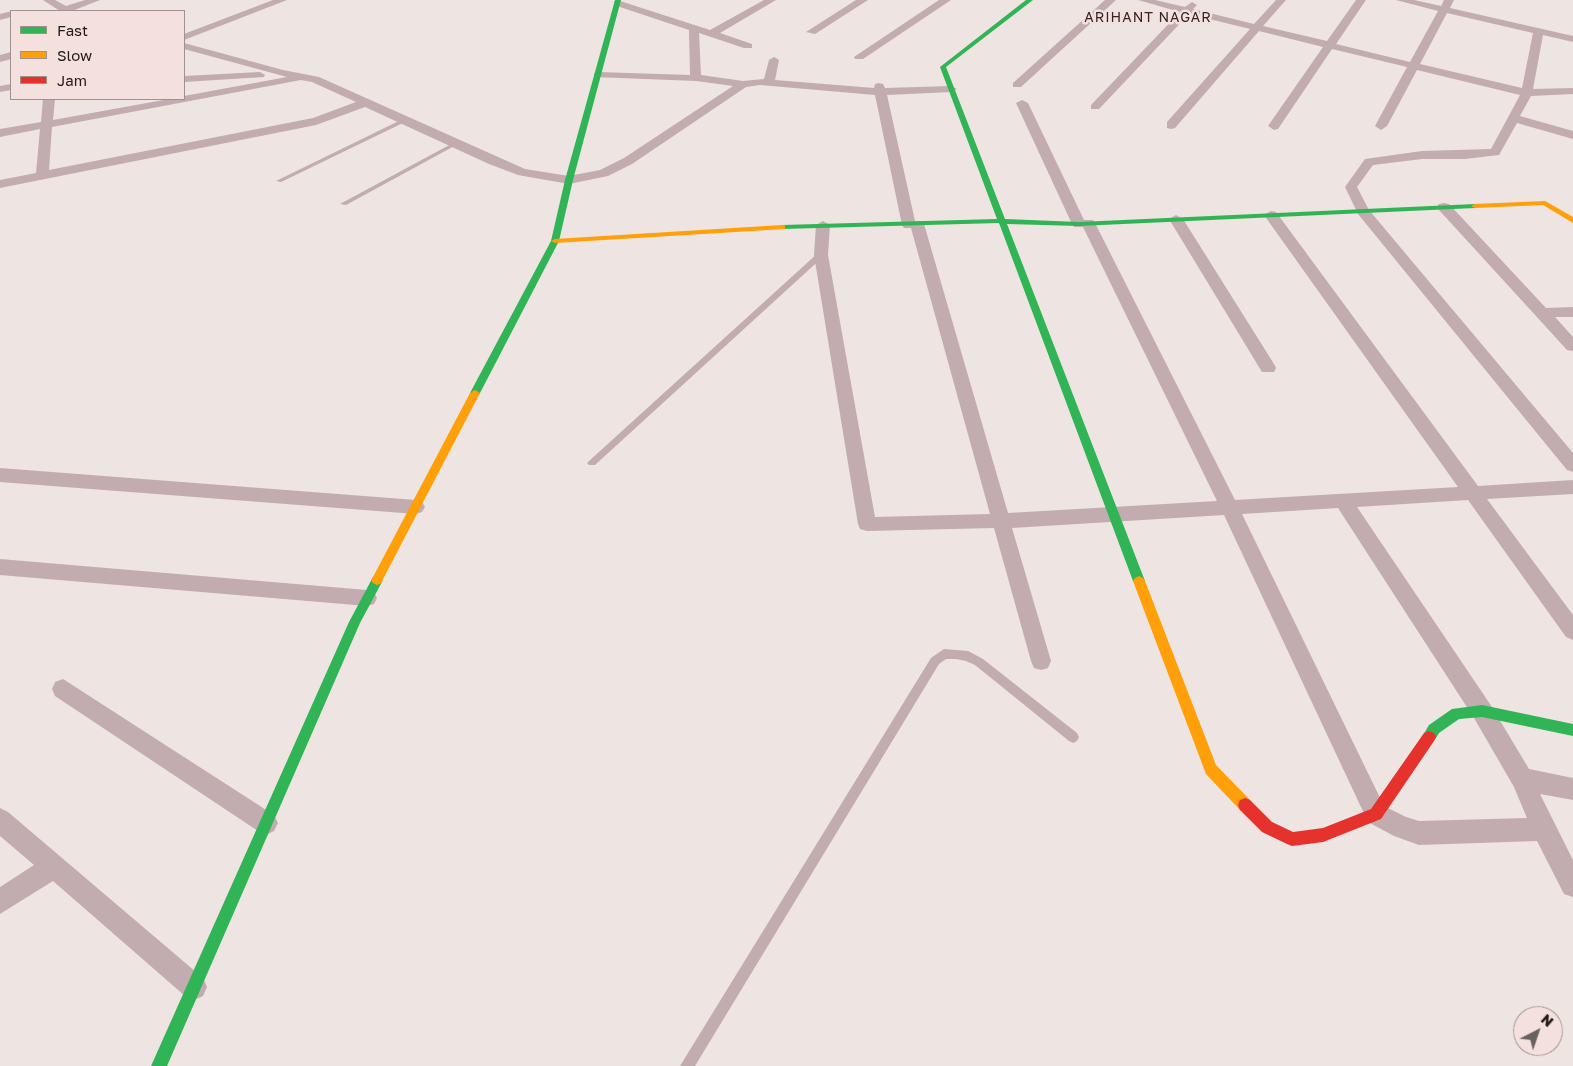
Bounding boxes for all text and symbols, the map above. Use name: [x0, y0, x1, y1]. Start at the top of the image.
legend: [10, 10, 185, 100]
district label: ARIHANT NAGAR: [1083, 10, 1213, 26]
text: Fast: [57, 21, 88, 39]
text: Slow: [57, 46, 92, 64]
text: Jam: [57, 71, 87, 89]
north arrow: [1513, 1006, 1563, 1056]
text: N: [1538, 1010, 1557, 1030]

